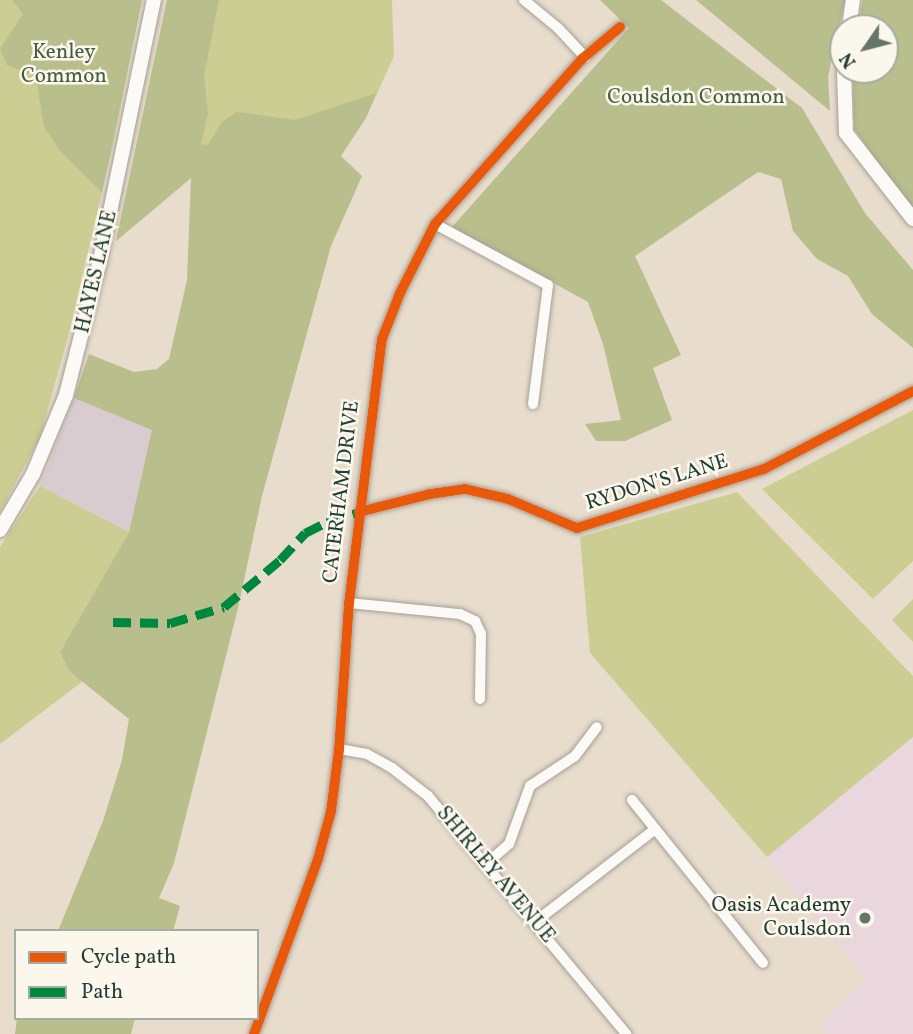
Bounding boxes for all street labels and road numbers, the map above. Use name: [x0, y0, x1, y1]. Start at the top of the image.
street label: HAYES LANE: [71, 208, 123, 336]
street label: CATERHAM DRIVE: [318, 399, 366, 585]
street label: RYDON'S LANE: [583, 449, 731, 517]
street label: SHIRLEY AVENUE: [430, 801, 560, 949]

